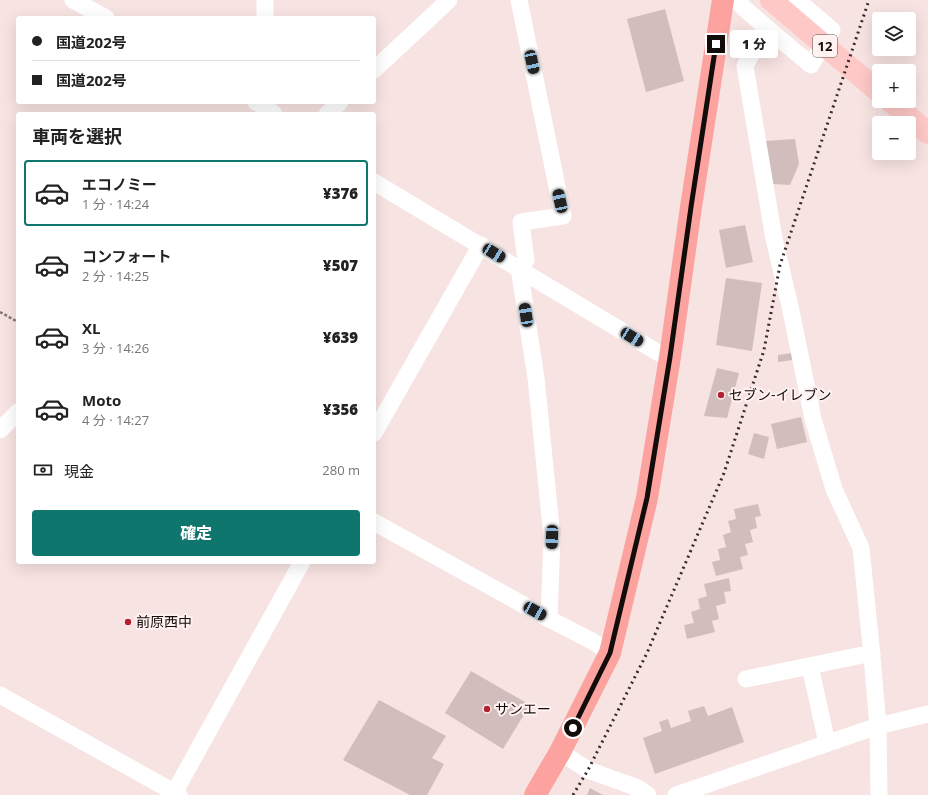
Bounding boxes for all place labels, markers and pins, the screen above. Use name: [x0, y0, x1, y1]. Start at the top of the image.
place label: セブン-イレブン: [729, 385, 832, 404]
marker: セブン-イレブン: [716, 390, 726, 400]
place label: 前原西中: [136, 612, 192, 631]
marker: 前原西中: [123, 617, 133, 627]
place label: サンエー: [495, 699, 551, 718]
marker: サンエー: [482, 704, 492, 714]

